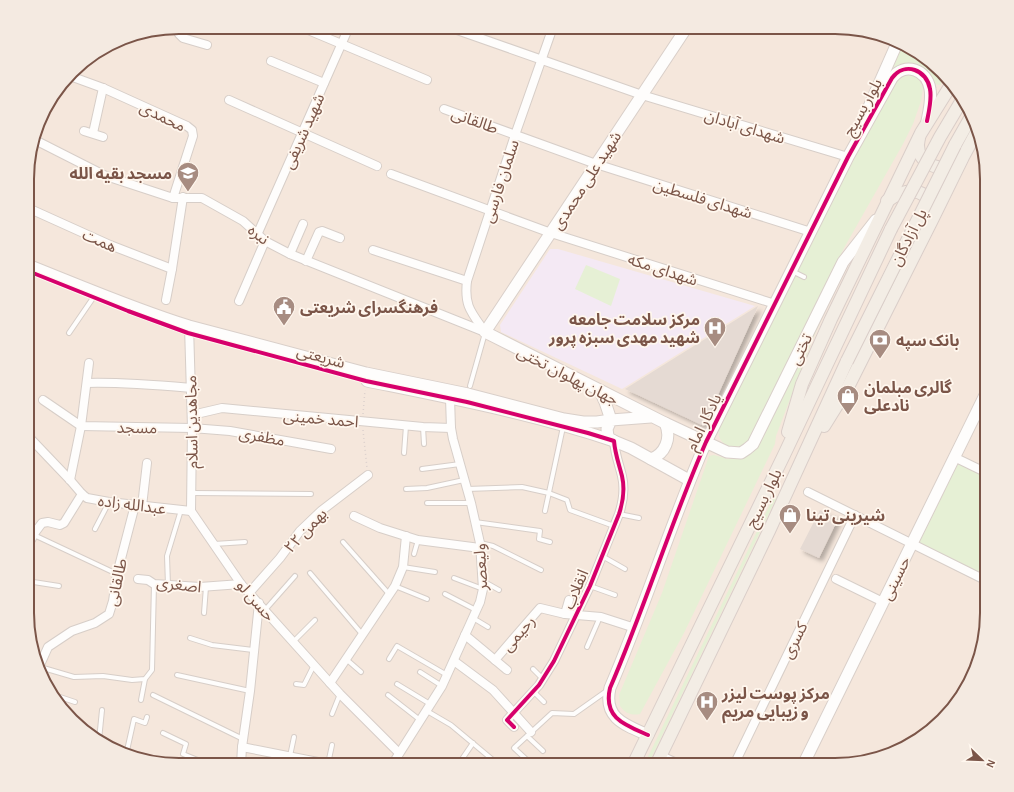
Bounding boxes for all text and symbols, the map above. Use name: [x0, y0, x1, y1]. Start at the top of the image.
street label: بلوار بسیج: [841, 76, 889, 141]
street label: شهید شریفی: [280, 91, 329, 172]
street label: محمدی: [137, 99, 188, 136]
street label: طالقانی: [449, 105, 500, 138]
street label: شهدای آبادان: [702, 106, 787, 148]
street label: شهید علی محمدی: [549, 129, 625, 233]
street label: سلمان فارسی: [480, 138, 523, 225]
school or university icon: مسجد بقیه الله: [175, 160, 201, 193]
place label: مسجد بقیه الله: [69, 166, 172, 183]
street label: شهدای فلسطین: [651, 176, 754, 223]
street label: پل آزادگان: [887, 206, 932, 270]
street label: نبره: [244, 222, 272, 249]
street label: همت: [80, 226, 119, 256]
street label: شهدای مکه: [626, 251, 699, 290]
public building icon: فرهنگسرای شریعتی: [271, 294, 297, 327]
place label: فرهنگسرای شریعتی: [300, 299, 438, 317]
place label: مرکز سلامت جامعه شهید مهدی سبزه پرور: [548, 312, 700, 348]
hospital icon: مرکز سلامت جامعه شهید مهدی سبزه پرور: [702, 315, 728, 348]
bank icon: بانک سپه: [867, 327, 893, 360]
street label: تختی: [787, 331, 816, 368]
place label: بانک سپه: [896, 333, 960, 351]
street label: شریعتی: [295, 343, 347, 372]
street label: جهان پهلوان تختی: [513, 344, 621, 410]
street label: مجاهدین اسلام: [183, 375, 205, 469]
place label: گالری مبلمان نادعلی: [864, 379, 952, 415]
shop icon: گالری مبلمان نادعلی: [835, 383, 861, 416]
street label: یادگار امام: [682, 391, 728, 455]
street label: احمد خمینی: [282, 408, 359, 431]
street label: مسجد: [116, 420, 157, 436]
street label: مظفری: [238, 425, 286, 450]
street label: بلوار بسیج: [743, 467, 789, 532]
street label: عبدالله زاده: [97, 493, 167, 518]
shop icon: شیرینی تینا: [777, 502, 803, 535]
street label: ۲۲ بهمن: [281, 505, 331, 557]
place label: شیرینی تینا: [806, 508, 885, 525]
street label: ولیعصر: [472, 543, 491, 592]
street label: حسینی: [879, 554, 914, 603]
street label: طالقانی: [104, 557, 131, 608]
street label: انقلاب: [560, 567, 592, 612]
street label: اصغری: [156, 575, 202, 596]
street label: حسن لو: [232, 577, 277, 625]
street label: رحیمی: [499, 613, 539, 655]
street label: کسری: [779, 619, 812, 662]
place label: مرکز پوست لیزر و زیبایی مریم: [721, 686, 830, 724]
hospital icon: مرکز پوست لیزر و زیبایی مریم: [694, 689, 720, 722]
north arrow: [962, 740, 1002, 780]
text: N: [984, 758, 997, 769]

